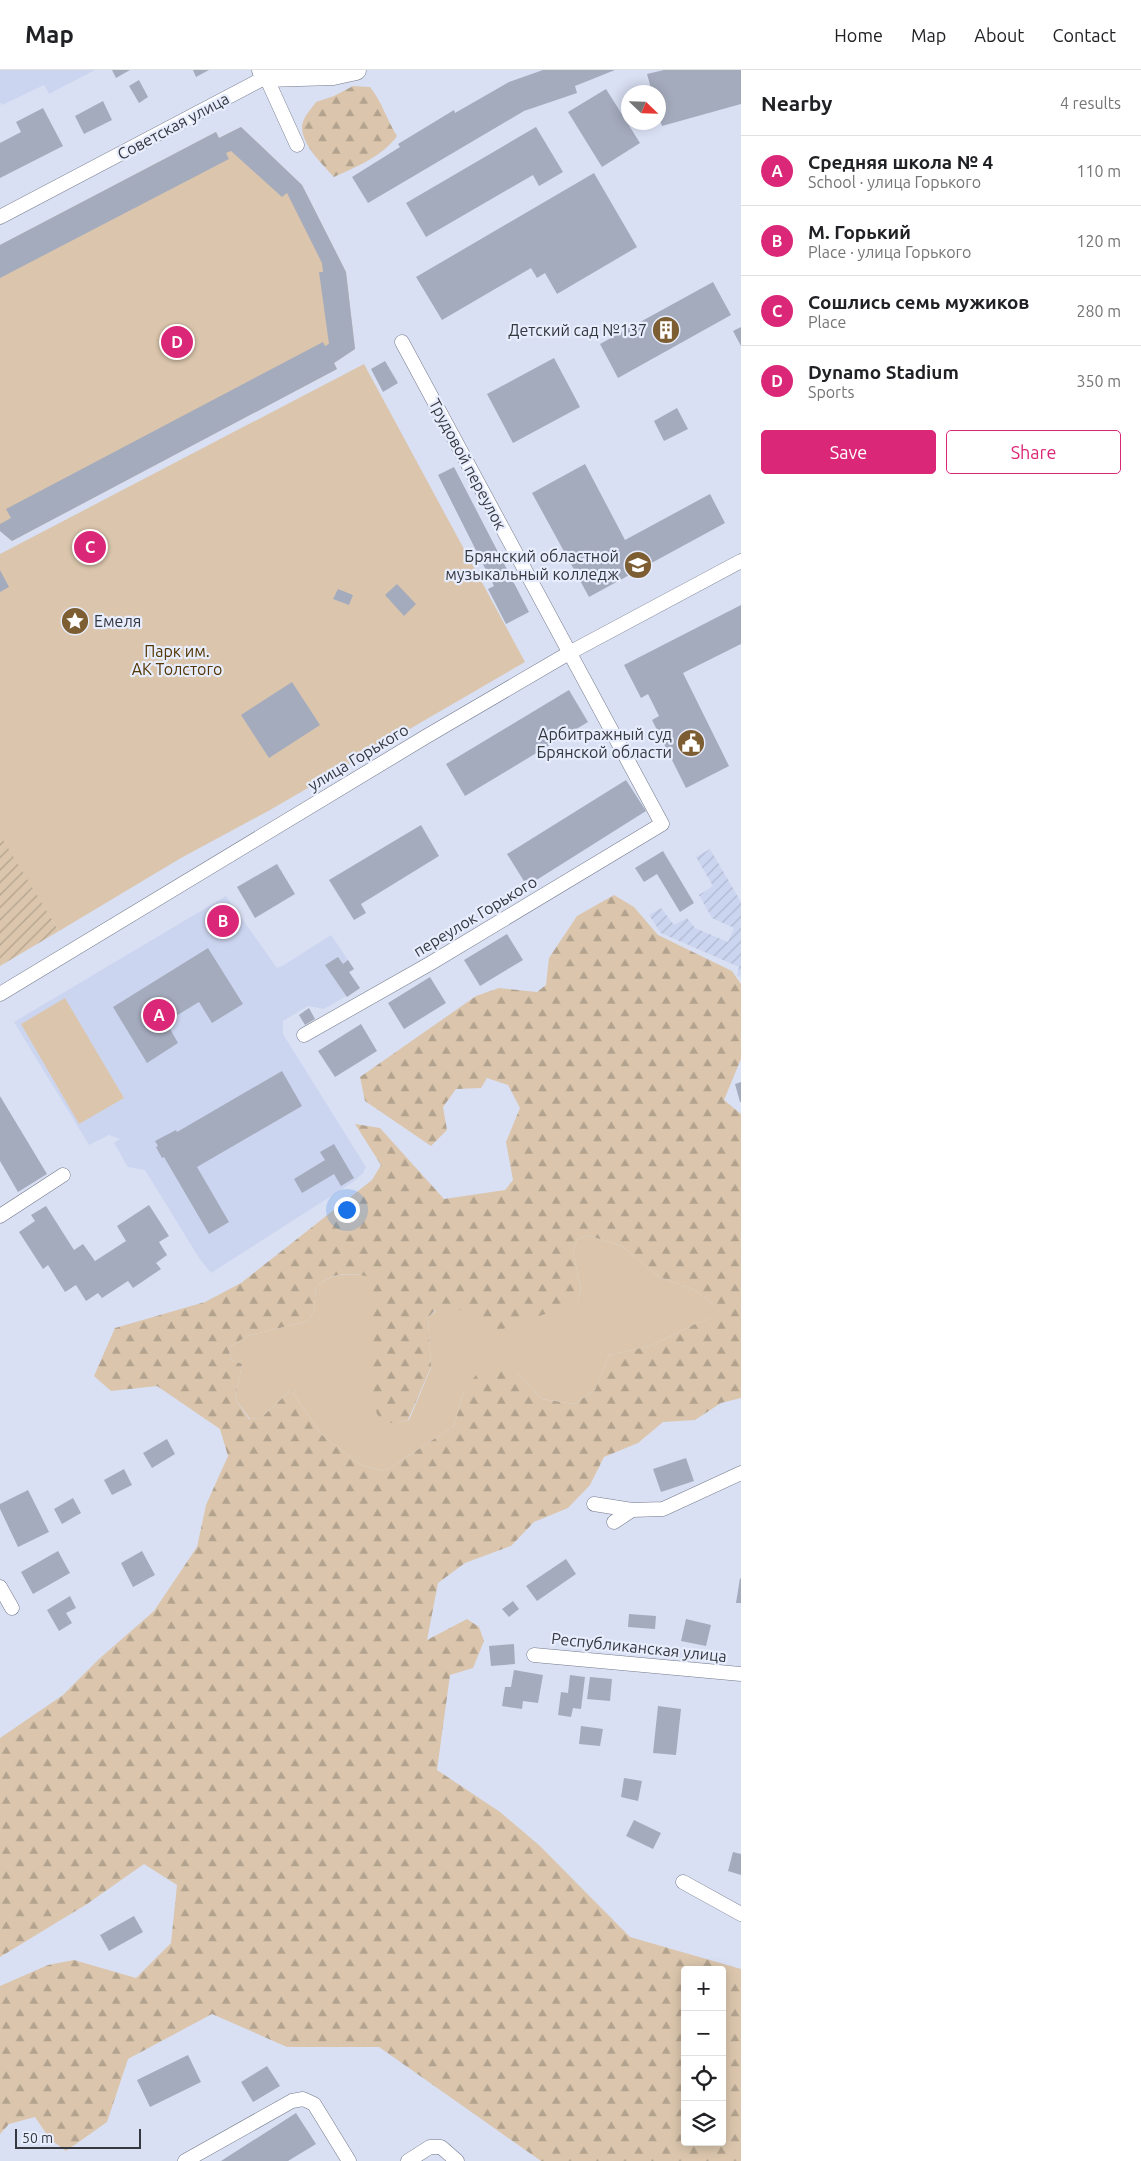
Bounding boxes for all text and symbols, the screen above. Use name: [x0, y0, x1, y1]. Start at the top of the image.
text: Map: [25, 21, 74, 48]
text: Home: [834, 25, 883, 45]
text: Map: [911, 25, 946, 45]
text: About: [974, 25, 1024, 45]
text: Contact: [1052, 25, 1116, 45]
north arrow: [621, 85, 666, 130]
street label: Советская улица: [114, 89, 232, 163]
text: Nearby: [761, 91, 832, 115]
text: 4 results: [1060, 94, 1121, 112]
text: Средняя школа № 4: [808, 151, 993, 173]
text: A: [771, 162, 783, 180]
text: 110 m: [1076, 162, 1121, 180]
text: School · улица Горького: [808, 173, 981, 191]
text: М. Горький: [808, 221, 911, 243]
text: B: [772, 232, 782, 250]
text: 120 m: [1076, 232, 1121, 250]
text: Place · улица Горького: [808, 243, 971, 261]
text: Сошлись семь мужиков: [808, 291, 1030, 313]
text: C: [772, 302, 782, 320]
text: 280 m: [1076, 302, 1121, 320]
text: Place: [808, 313, 846, 331]
building icon: Детский сад №137: [651, 315, 681, 345]
place label: Детский сад №137: [508, 321, 647, 339]
pin: D: [161, 323, 193, 361]
text: Dynamo Stadium: [808, 361, 959, 383]
text: D: [771, 372, 783, 390]
text: 350 m: [1076, 372, 1121, 390]
text: Sports: [808, 383, 854, 401]
street label: Трудовой переулок: [426, 395, 510, 533]
button: Save: [761, 430, 936, 474]
button: Share: [946, 430, 1121, 474]
pin: C: [74, 528, 106, 566]
place label: Брянский областной музыкальный колледж: [445, 547, 619, 583]
school or university icon: Брянский областной музыкальный колледж: [623, 550, 653, 580]
place icon: Емеля: [60, 606, 90, 636]
place label: Емеля: [94, 612, 141, 630]
park label: Парк им. АК Толстого: [132, 642, 222, 678]
street label: улица Горького: [305, 720, 411, 794]
place label: Арбитражный суд Брянской области: [536, 725, 672, 761]
public building icon: Арбитражный суд Брянской области: [676, 728, 706, 758]
street label: переулок Горького: [410, 872, 540, 960]
pin: B: [207, 902, 239, 940]
pin: A: [143, 996, 175, 1034]
your location: [334, 1197, 360, 1223]
street label: Республиканская улица: [550, 1629, 728, 1665]
map controls: [681, 1966, 726, 2146]
button: +: [681, 1966, 726, 2011]
button: −: [681, 2011, 726, 2056]
button: locate: [681, 2056, 726, 2101]
button: layers: [681, 2101, 726, 2146]
scale bar: [15, 2126, 141, 2149]
text: 50 m: [22, 2130, 53, 2146]

